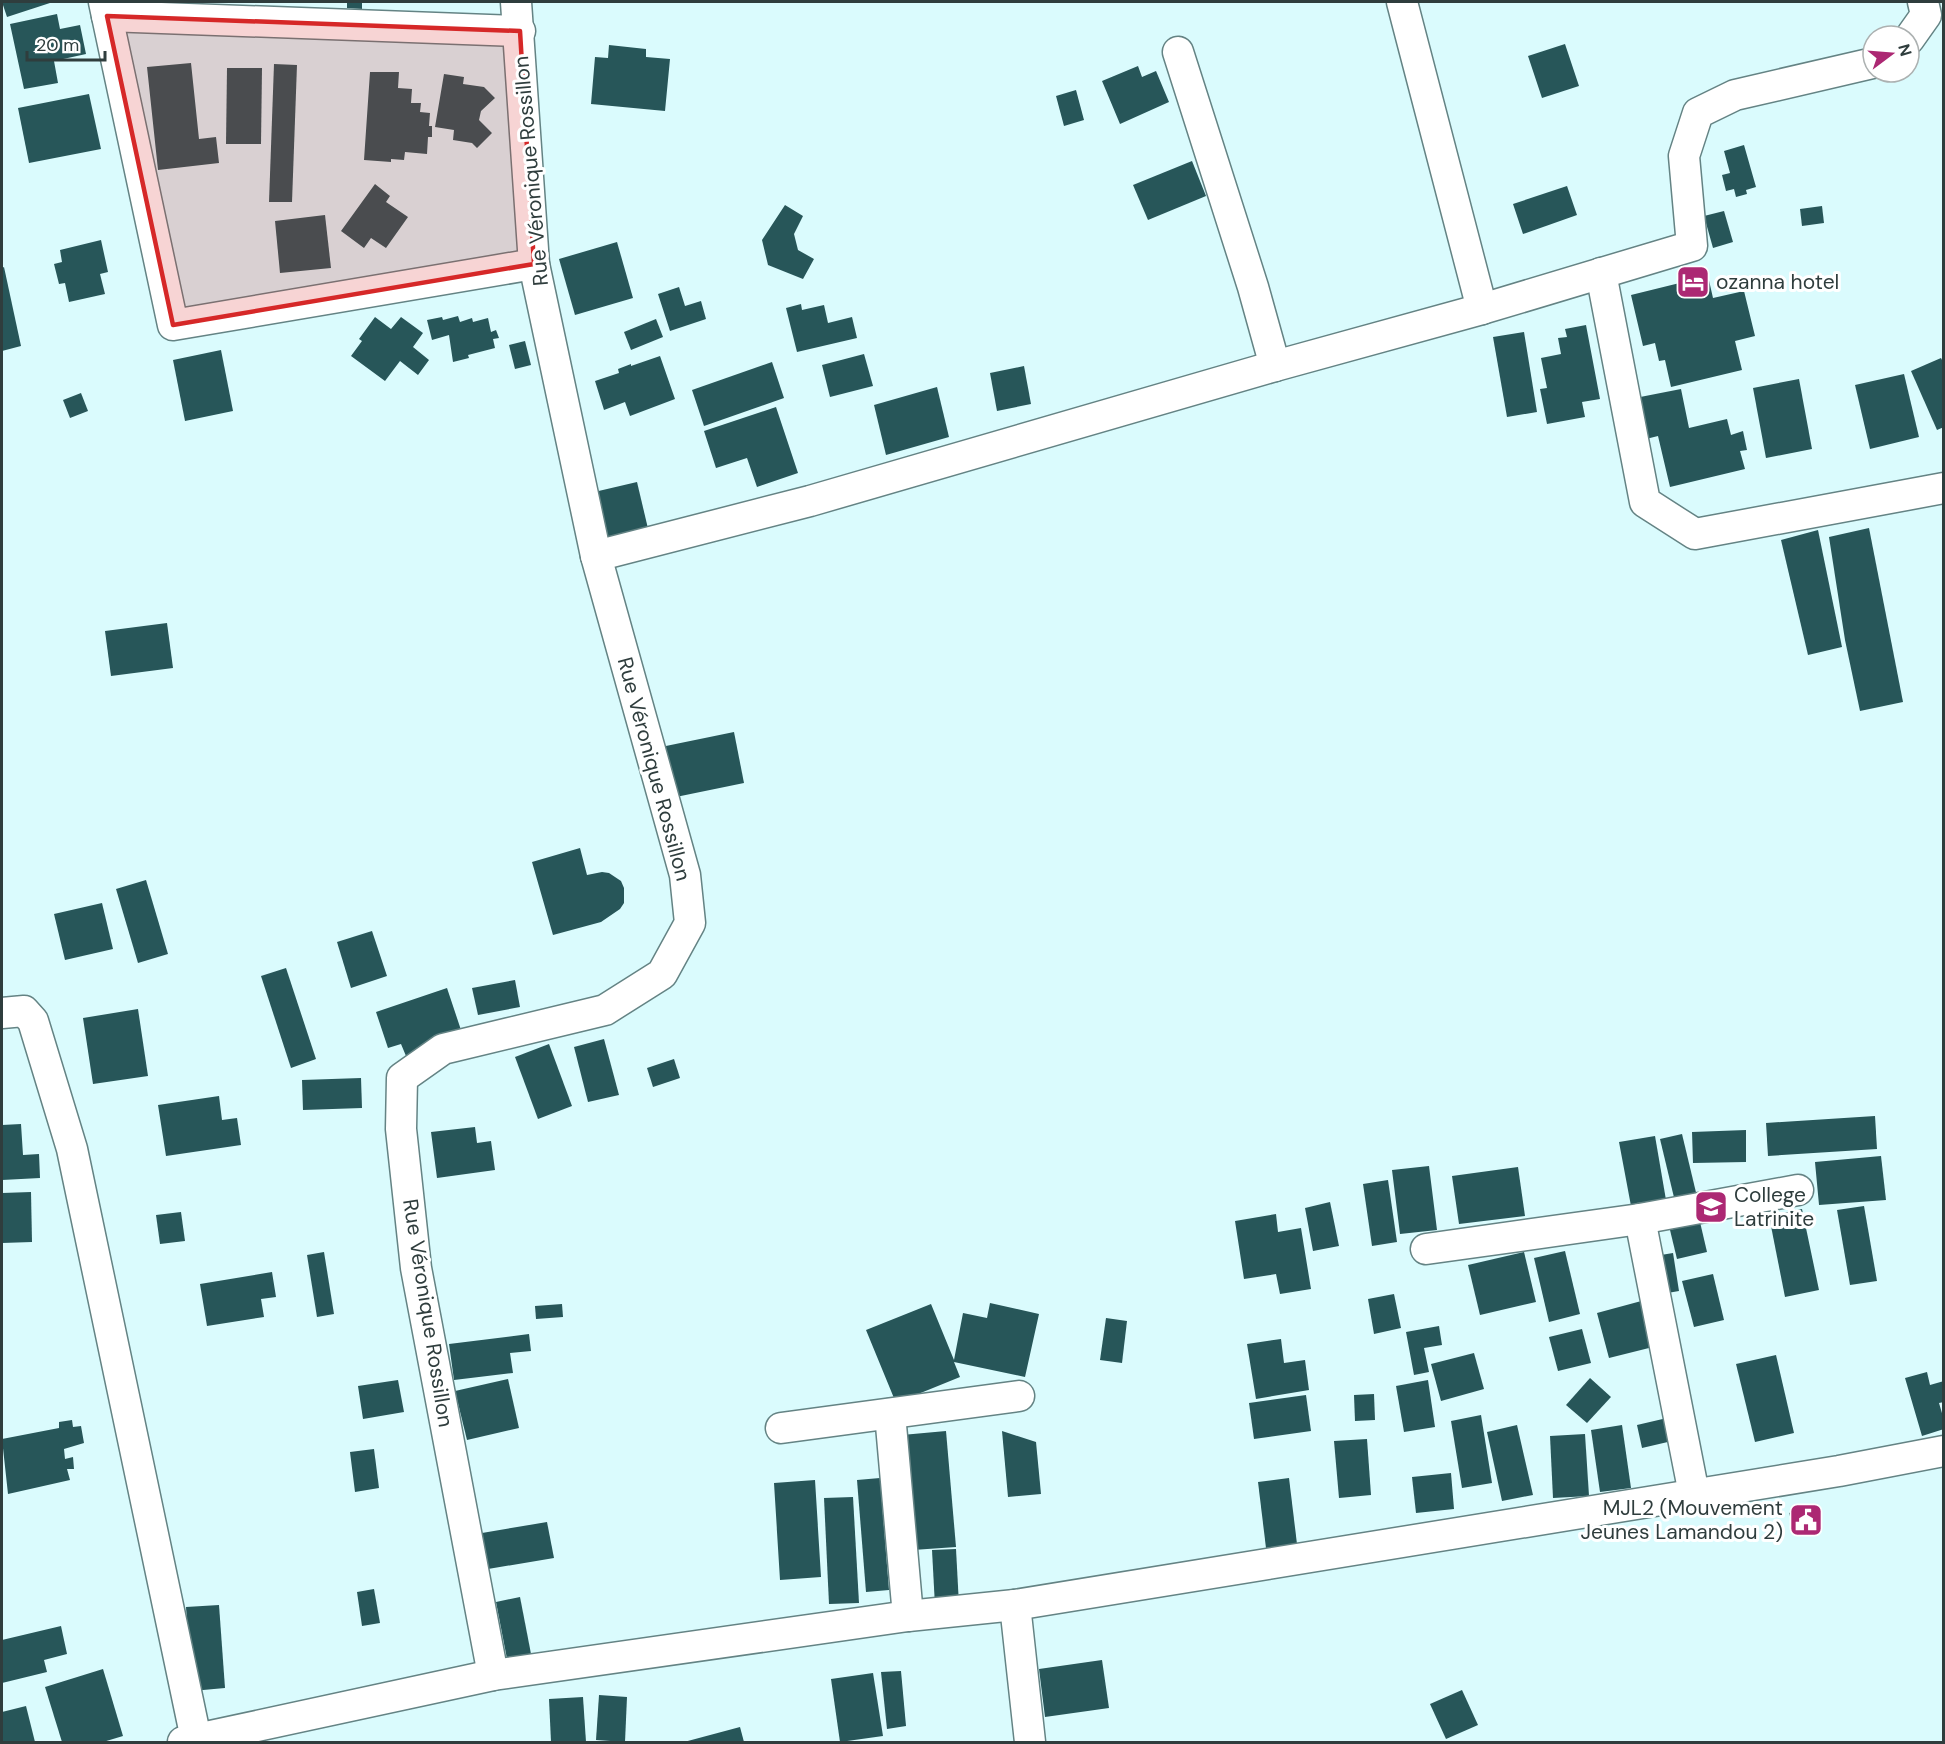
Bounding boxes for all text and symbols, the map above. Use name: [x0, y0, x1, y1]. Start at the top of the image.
scale bar: [27, 24, 105, 62]
north arrow: [1861, 24, 1921, 84]
text: 20 m: [36, 33, 79, 57]
text: N: [1893, 41, 1917, 59]
street label: Rue Véronique Rossillon: [507, 55, 555, 287]
hotel icon: ozanna hotel: [1675, 264, 1711, 300]
place label: ozanna hotel: [1716, 268, 1839, 296]
street label: Rue Véronique Rossillon: [611, 654, 697, 884]
place label: College Latrinite: [1734, 1181, 1814, 1233]
school or university icon: College Latrinite: [1693, 1189, 1729, 1225]
street label: Rue Véronique Rossillon: [396, 1197, 460, 1429]
place label: MJL2 (Mouvement Jeunes Lamandou 2): [1581, 1494, 1783, 1546]
public building icon: MJL2 (Mouvement Jeunes Lamandou 2): [1788, 1502, 1824, 1538]

